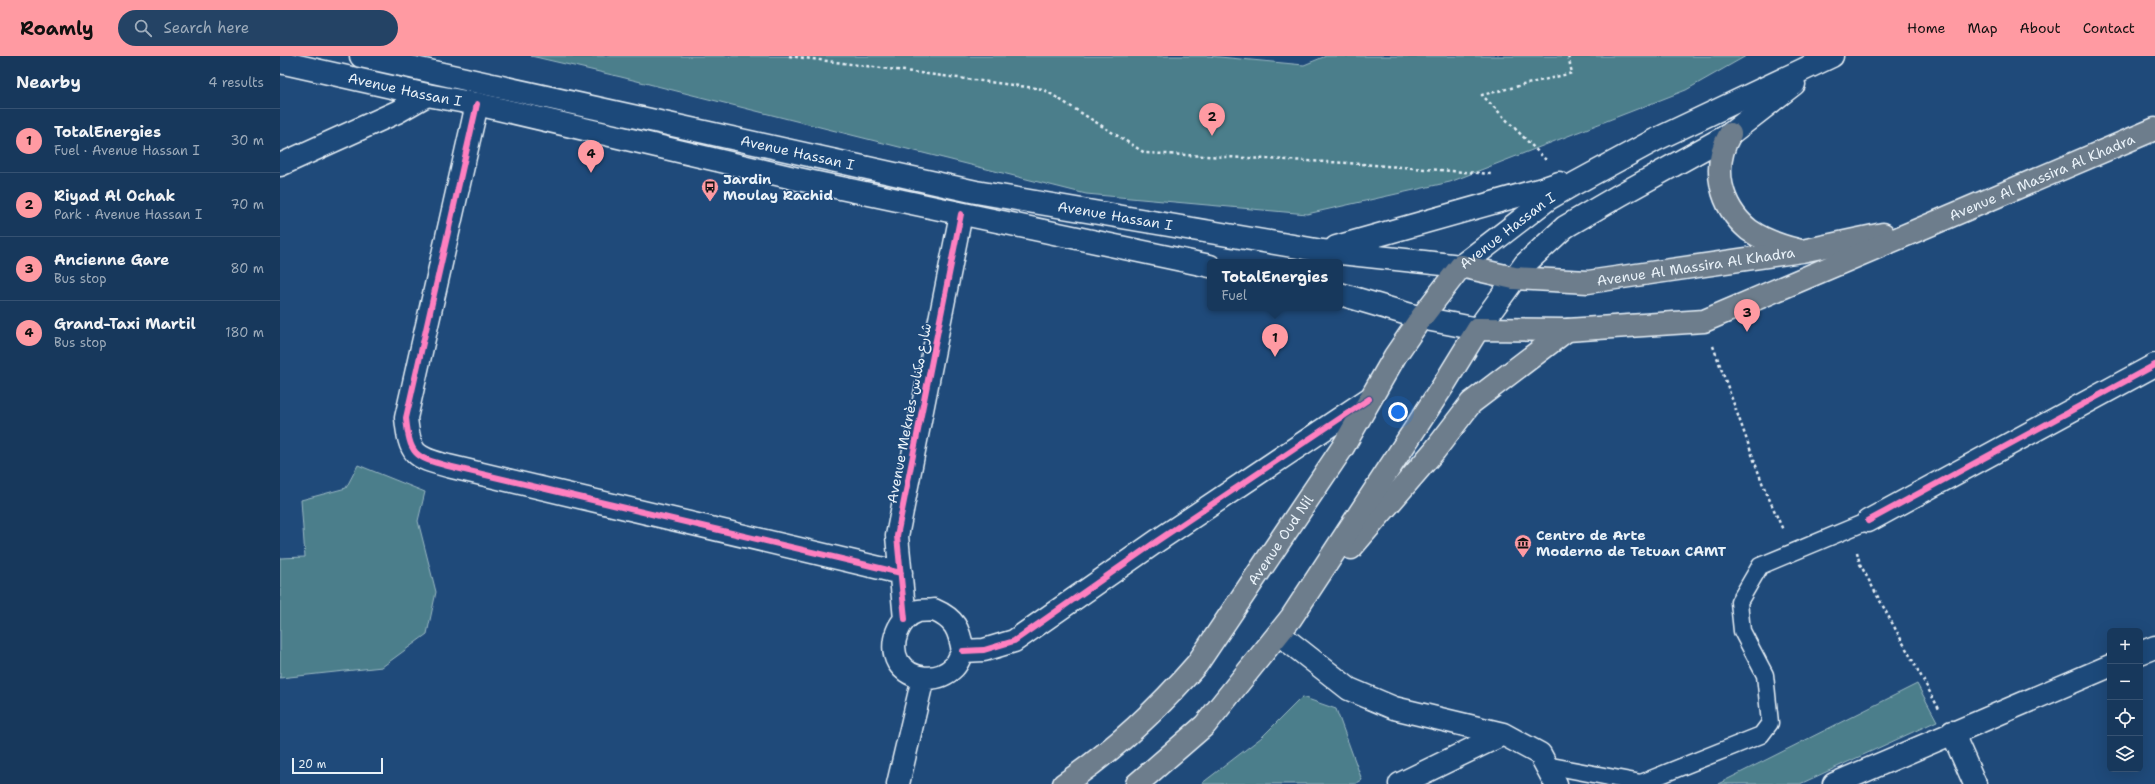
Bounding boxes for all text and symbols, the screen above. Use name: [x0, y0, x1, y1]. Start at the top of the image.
search box: [118, 10, 398, 46]
text: Roamly: [20, 16, 94, 41]
icon: search: [132, 17, 154, 39]
text: Search here: [164, 18, 249, 38]
text: Home: [1907, 19, 1946, 37]
text: Map: [1968, 19, 1998, 37]
text: About: [2020, 19, 2061, 37]
text: Contact: [2083, 19, 2135, 37]
street label: Avenue Hassan I: [346, 69, 464, 110]
text: Nearby: [16, 71, 81, 93]
text: 4 results: [208, 74, 264, 91]
pin: 2: [1199, 103, 1225, 136]
text: TotalEnergies: [54, 122, 161, 142]
street label: Avenue Al Massira Al Khadra: [1946, 130, 2138, 225]
street label: Avenue Hassan I: [739, 131, 856, 174]
text: 1: [26, 132, 32, 149]
text: 30 m: [230, 132, 264, 149]
pin: 4: [578, 140, 604, 173]
text: Fuel · Avenue Hassan I: [54, 142, 200, 159]
place label: Jardin Moulay Rachid: [723, 170, 833, 204]
bus stop icon: Jardin Moulay Rachid: [700, 177, 720, 202]
text: Riyad Al Ochak: [54, 186, 175, 206]
street label: Avenue Hassan I: [1456, 188, 1558, 273]
text: 2: [24, 196, 34, 213]
text: 70 m: [230, 196, 264, 213]
street label: Avenue Hassan I: [1056, 197, 1174, 234]
text: Park · Avenue Hassan I: [54, 206, 202, 223]
street label: Avenue Al Massira Al Khadra: [1596, 243, 1796, 290]
text: Ancienne Gare: [54, 250, 169, 270]
popup: [1207, 259, 1343, 311]
text: 3: [24, 260, 34, 277]
text: 80 m: [230, 260, 264, 277]
text: TotalEnergies: [1221, 267, 1329, 287]
text: Bus stop: [54, 270, 106, 287]
text: Fuel: [1221, 287, 1247, 304]
pin: 3: [1734, 299, 1760, 332]
text: Grand-Taxi Martil: [54, 314, 196, 334]
street label: Avenue Meknès شارع مكناس: [883, 321, 936, 505]
text: 4: [24, 324, 34, 341]
text: 180 m: [225, 324, 264, 341]
pin: 1: [1262, 324, 1288, 357]
text: Bus stop: [54, 334, 106, 351]
your location: [1388, 402, 1408, 422]
street label: Avenue Oud Nil: [1244, 491, 1318, 589]
place label: Centro de Arte Moderno de Tetuan CAMT: [1536, 526, 1727, 560]
museum icon: Centro de Arte Moderno de Tetuan CAMT: [1513, 533, 1533, 558]
map controls: [2107, 628, 2143, 772]
button: +: [2107, 628, 2143, 664]
button: −: [2107, 664, 2143, 700]
button: locate: [2107, 700, 2143, 736]
button: layers: [2107, 736, 2143, 772]
scale bar: [292, 756, 383, 775]
text: 20 m: [298, 757, 326, 772]

